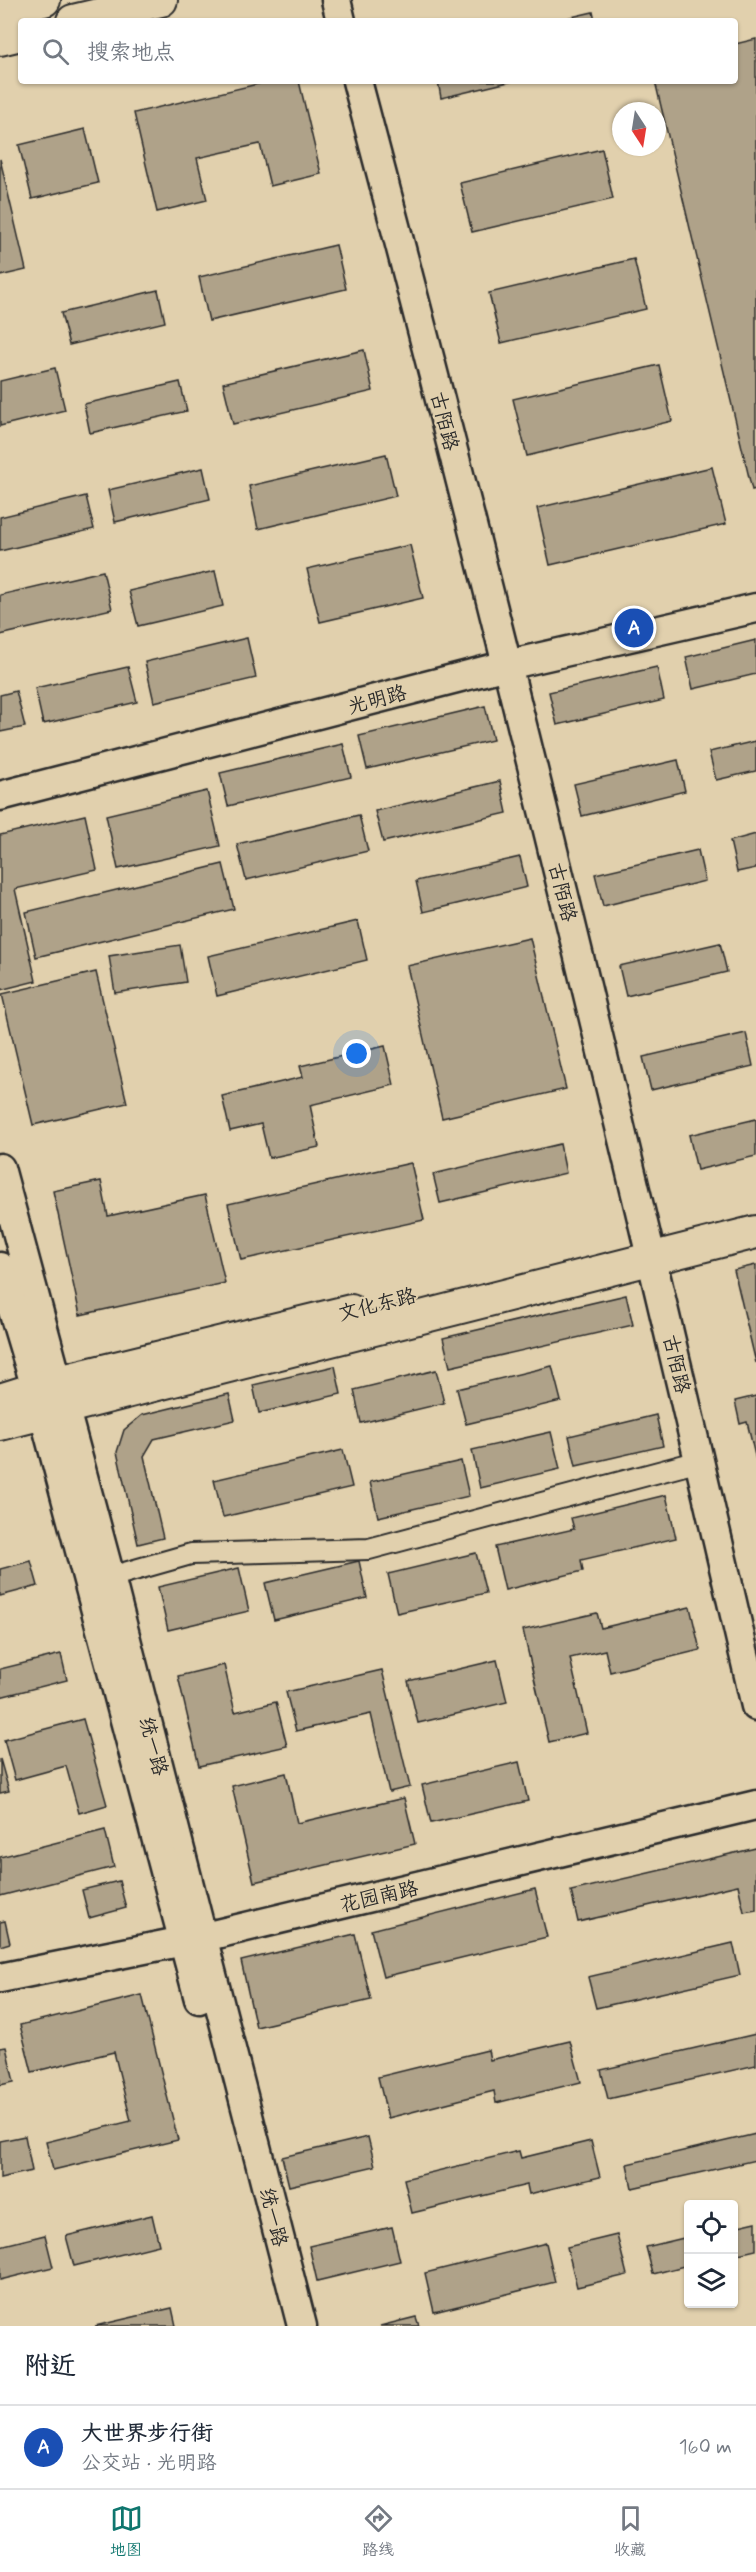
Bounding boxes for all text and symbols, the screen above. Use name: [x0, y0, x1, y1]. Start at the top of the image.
search box: [18, 18, 738, 84]
icon: search: [39, 35, 72, 68]
text: 搜索地点: [87, 39, 175, 67]
north arrow: [612, 102, 666, 156]
street label: 古陌路: [423, 389, 464, 455]
pin: A: [614, 606, 654, 650]
street label: 光明路: [345, 679, 411, 721]
street label: 古陌路: [541, 860, 582, 926]
your location: [342, 1039, 371, 1068]
street label: 文化东路: [335, 1282, 420, 1328]
street label: 古陌路: [656, 1332, 696, 1398]
street label: 统一路: [132, 1714, 174, 1780]
street label: 花园南路: [337, 1875, 422, 1920]
street label: 统一路: [252, 2185, 293, 2251]
map controls: [684, 2200, 738, 2308]
button: locate: [684, 2200, 738, 2254]
button: layers: [684, 2254, 738, 2308]
text: 附近: [24, 2350, 76, 2384]
text: 大世界步行街: [81, 2420, 213, 2448]
text: A: [37, 2434, 50, 2461]
text: 160 m: [679, 2434, 732, 2461]
text: 公交站 · 光明路: [81, 2450, 216, 2477]
tab: 地图: [110, 2502, 143, 2561]
tab: 路线: [362, 2502, 395, 2561]
tab: 收藏: [614, 2502, 647, 2561]

